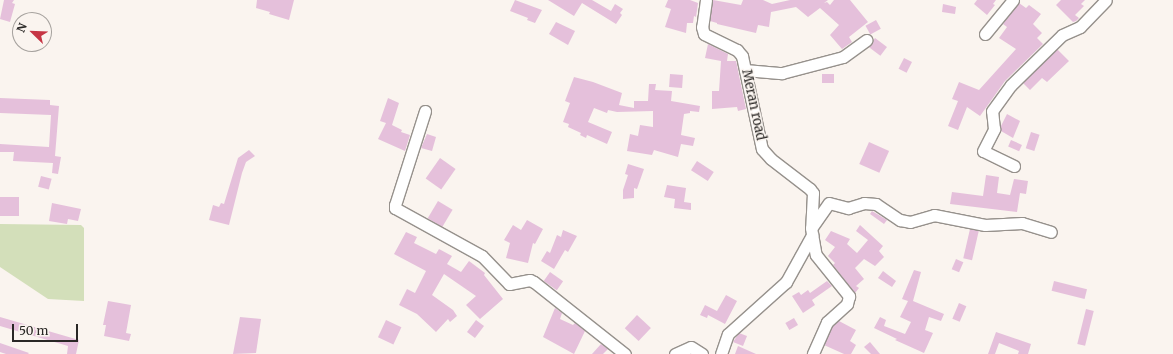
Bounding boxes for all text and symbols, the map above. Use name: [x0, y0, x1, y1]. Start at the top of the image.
north arrow: [12, 12, 52, 52]
text: N: [14, 21, 30, 34]
street label: Meran road: [738, 68, 768, 142]
scale bar: [14, 316, 80, 342]
text: 50 m: [19, 323, 48, 338]

